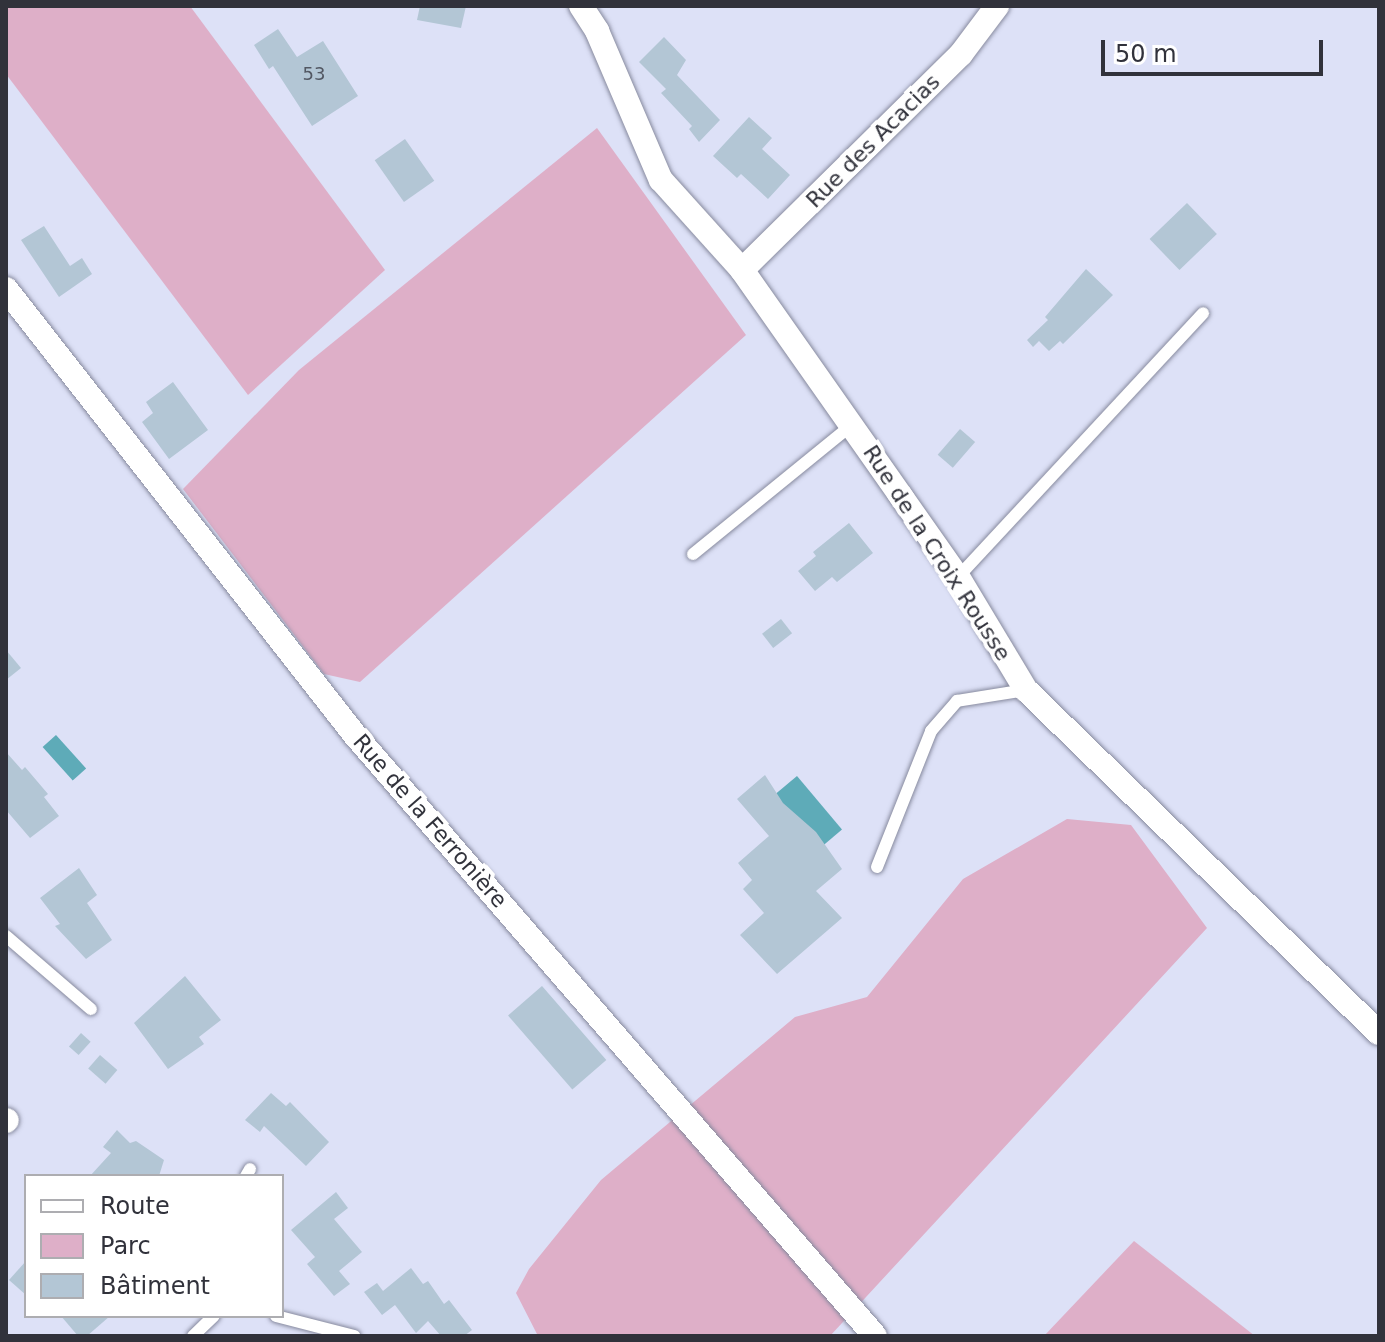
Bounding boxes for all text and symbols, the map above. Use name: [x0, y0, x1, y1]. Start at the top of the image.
scale bar: [1105, 24, 1327, 74]
text: 50 m: [1115, 40, 1177, 68]
house number: 53: [303, 63, 325, 85]
street label: Rue des Acacias: [801, 69, 945, 213]
street label: Rue de la Croix Rousse: [857, 440, 1017, 666]
street label: Rue de la Ferronière: [347, 729, 513, 913]
legend: [24, 1174, 284, 1318]
text: Route: [100, 1192, 170, 1220]
text: Parc: [100, 1232, 151, 1260]
text: Bâtiment: [100, 1272, 210, 1300]

